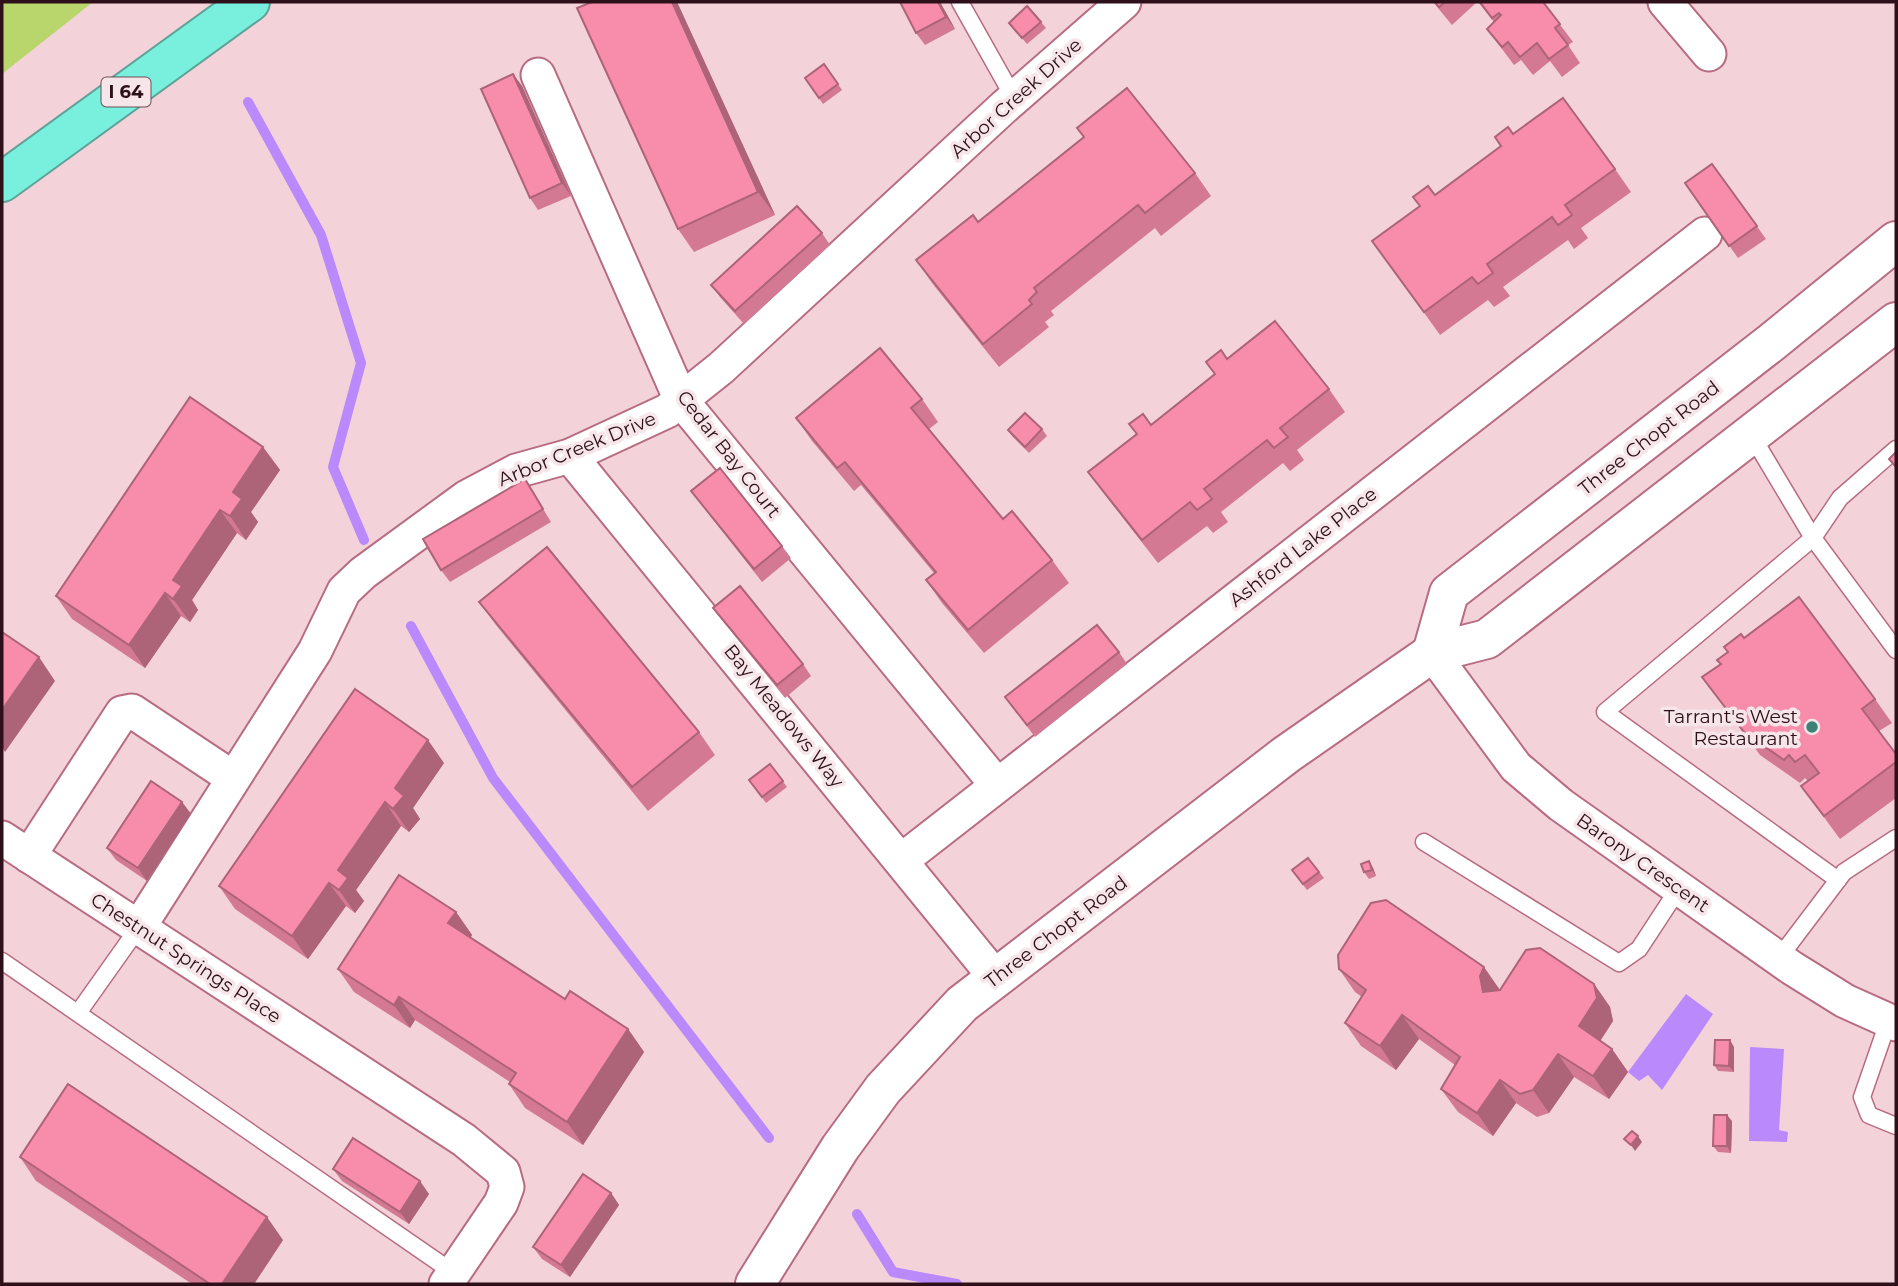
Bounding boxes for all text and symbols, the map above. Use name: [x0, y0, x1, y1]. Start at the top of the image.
street label: Arbor Creek Drive: [946, 33, 1086, 163]
road number: I 64: [102, 78, 150, 106]
street label: Three Chopt Road: [1574, 376, 1724, 500]
street label: Cedar Bay Court: [672, 386, 786, 522]
street label: Arbor Creek Drive: [495, 407, 659, 491]
street label: Ashford Lake Place: [1225, 482, 1381, 612]
street label: Bay Meadows Way: [719, 640, 849, 793]
place label: Tarrant's West Restaurant: [1664, 705, 1798, 750]
marker: Tarrant's West Restaurant: [1804, 719, 1820, 735]
street label: Barony Crescent: [1572, 809, 1714, 918]
street label: Three Chopt Road: [980, 871, 1132, 993]
street label: Chestnut Springs Place: [87, 888, 285, 1028]

